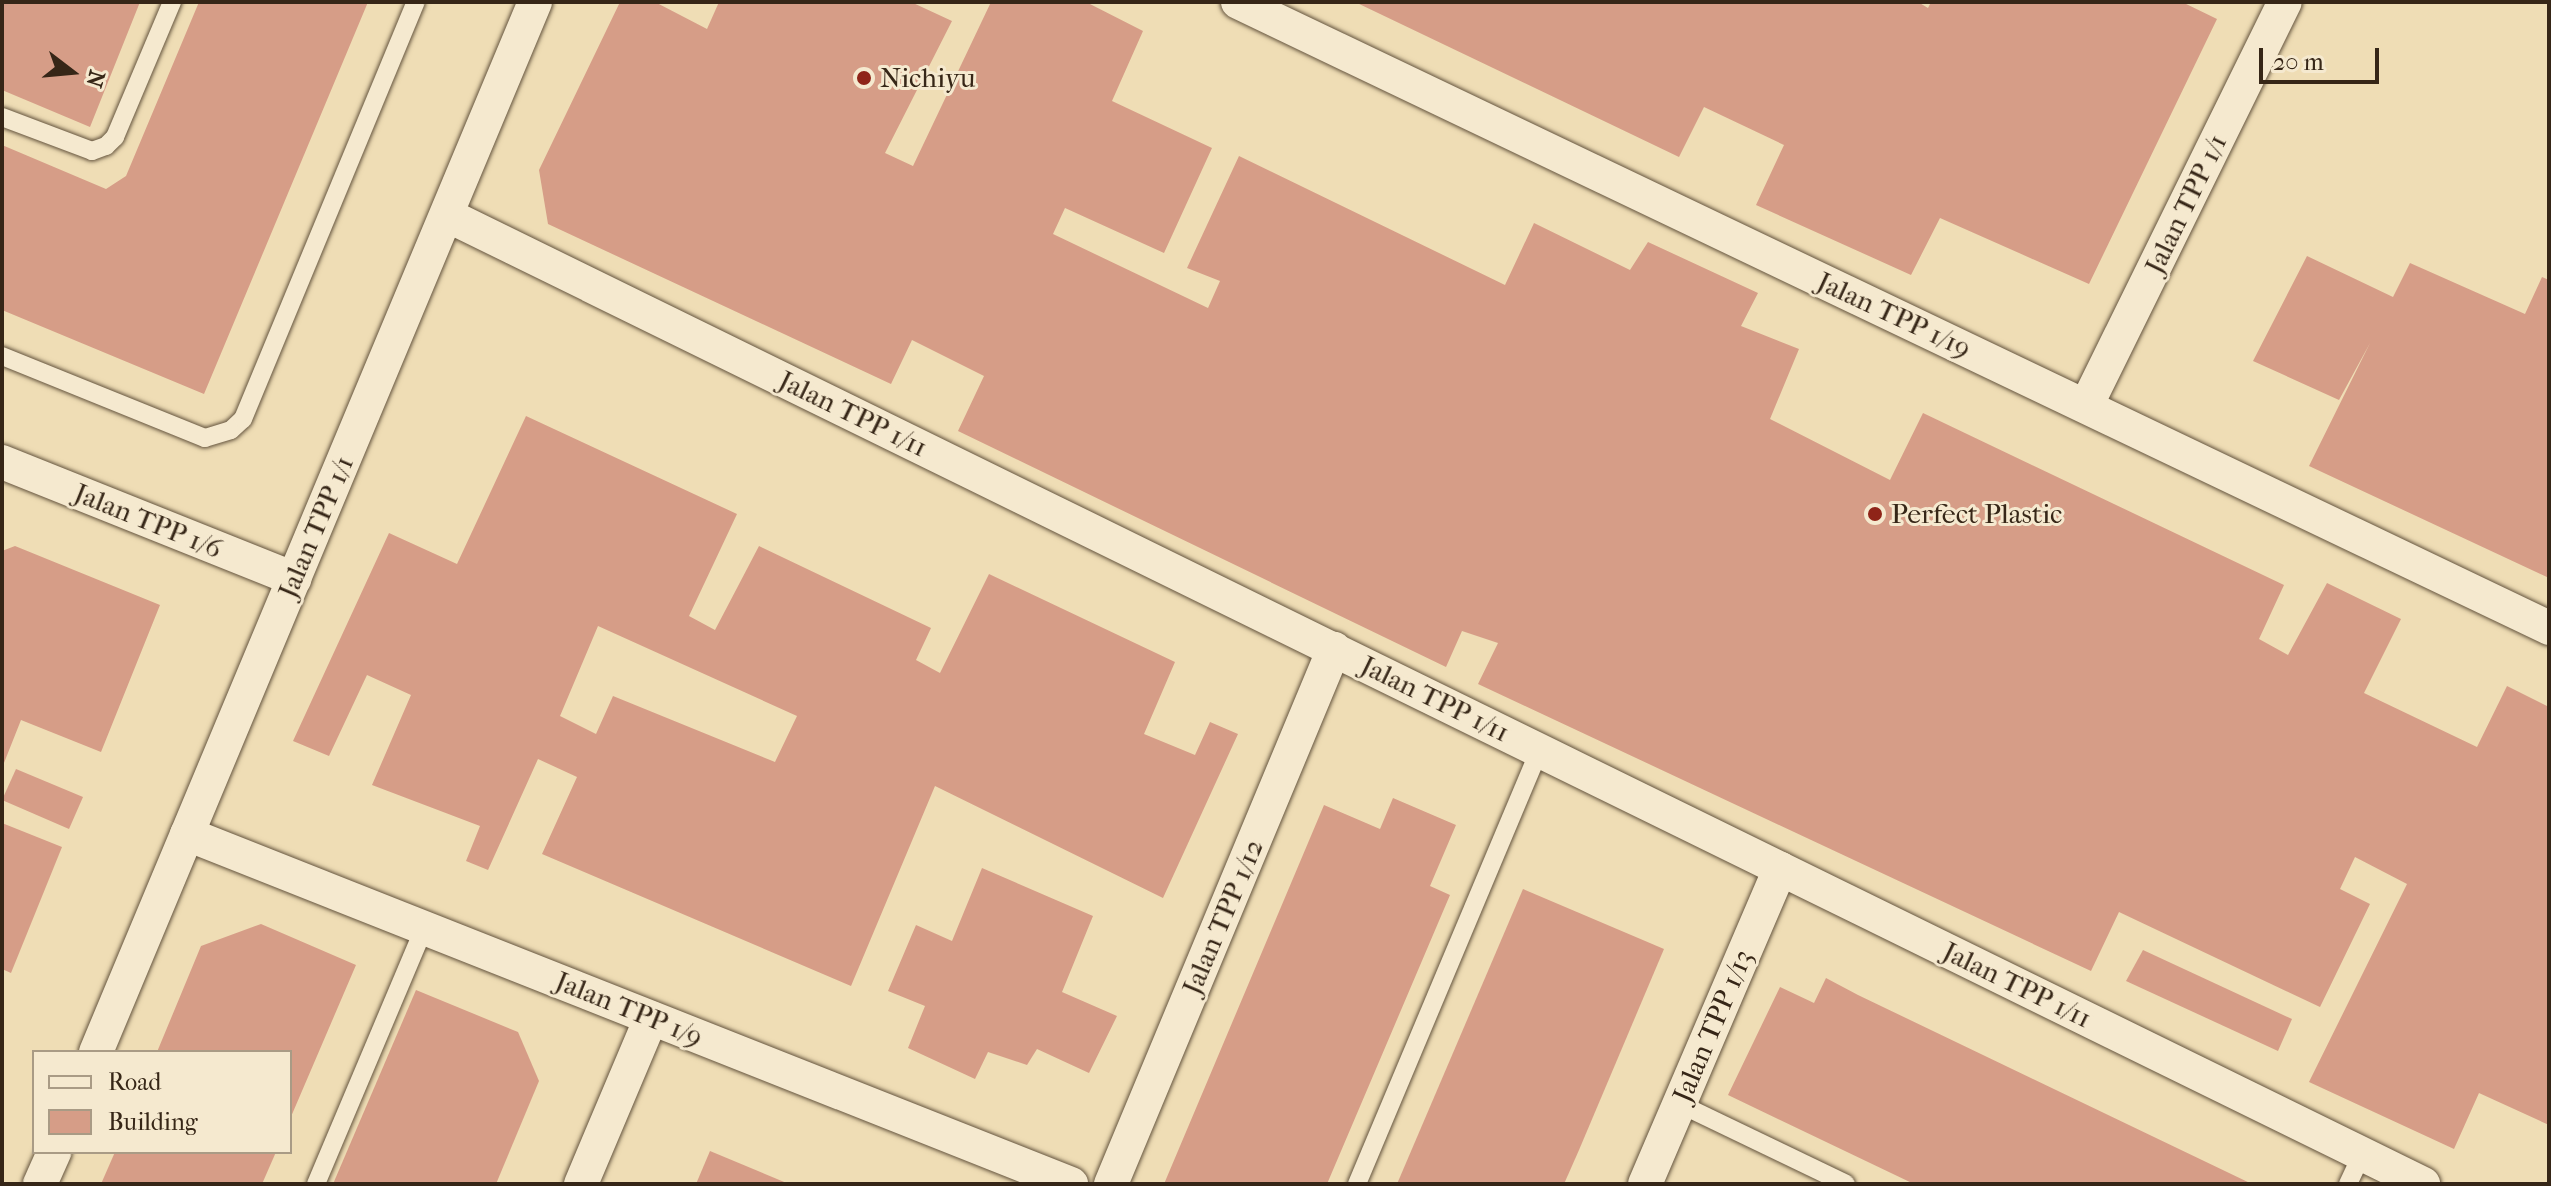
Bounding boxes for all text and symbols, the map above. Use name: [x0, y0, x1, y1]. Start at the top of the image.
north arrow: [32, 32, 112, 112]
scale bar: [2263, 32, 2383, 82]
text: 20 m: [2273, 48, 2324, 76]
place label: Nichiyu: [880, 61, 976, 95]
text: N: [80, 67, 110, 90]
marker: Nichiyu: [855, 69, 873, 87]
street label: Jalan TPP 1/1: [2138, 129, 2234, 279]
street label: Jalan TPP 1/19: [1812, 265, 1976, 365]
street label: Jalan TPP 1/11: [773, 364, 933, 464]
street label: Jalan TPP 1/1: [271, 451, 361, 603]
street label: Jalan TPP 1/6: [69, 476, 227, 566]
place label: Perfect Plastic: [1891, 497, 2062, 531]
marker: Perfect Plastic: [1866, 505, 1884, 523]
street label: Jalan TPP 1/11: [1355, 649, 1515, 749]
street label: Jalan TPP 1/12: [1175, 834, 1271, 1000]
street label: Jalan TPP 1/11: [1937, 935, 2097, 1035]
street label: Jalan TPP 1/13: [1666, 945, 1760, 1107]
street label: Jalan TPP 1/9: [550, 964, 708, 1054]
legend: [32, 1050, 292, 1154]
text: Road: [108, 1068, 161, 1096]
text: Building: [108, 1108, 198, 1136]

